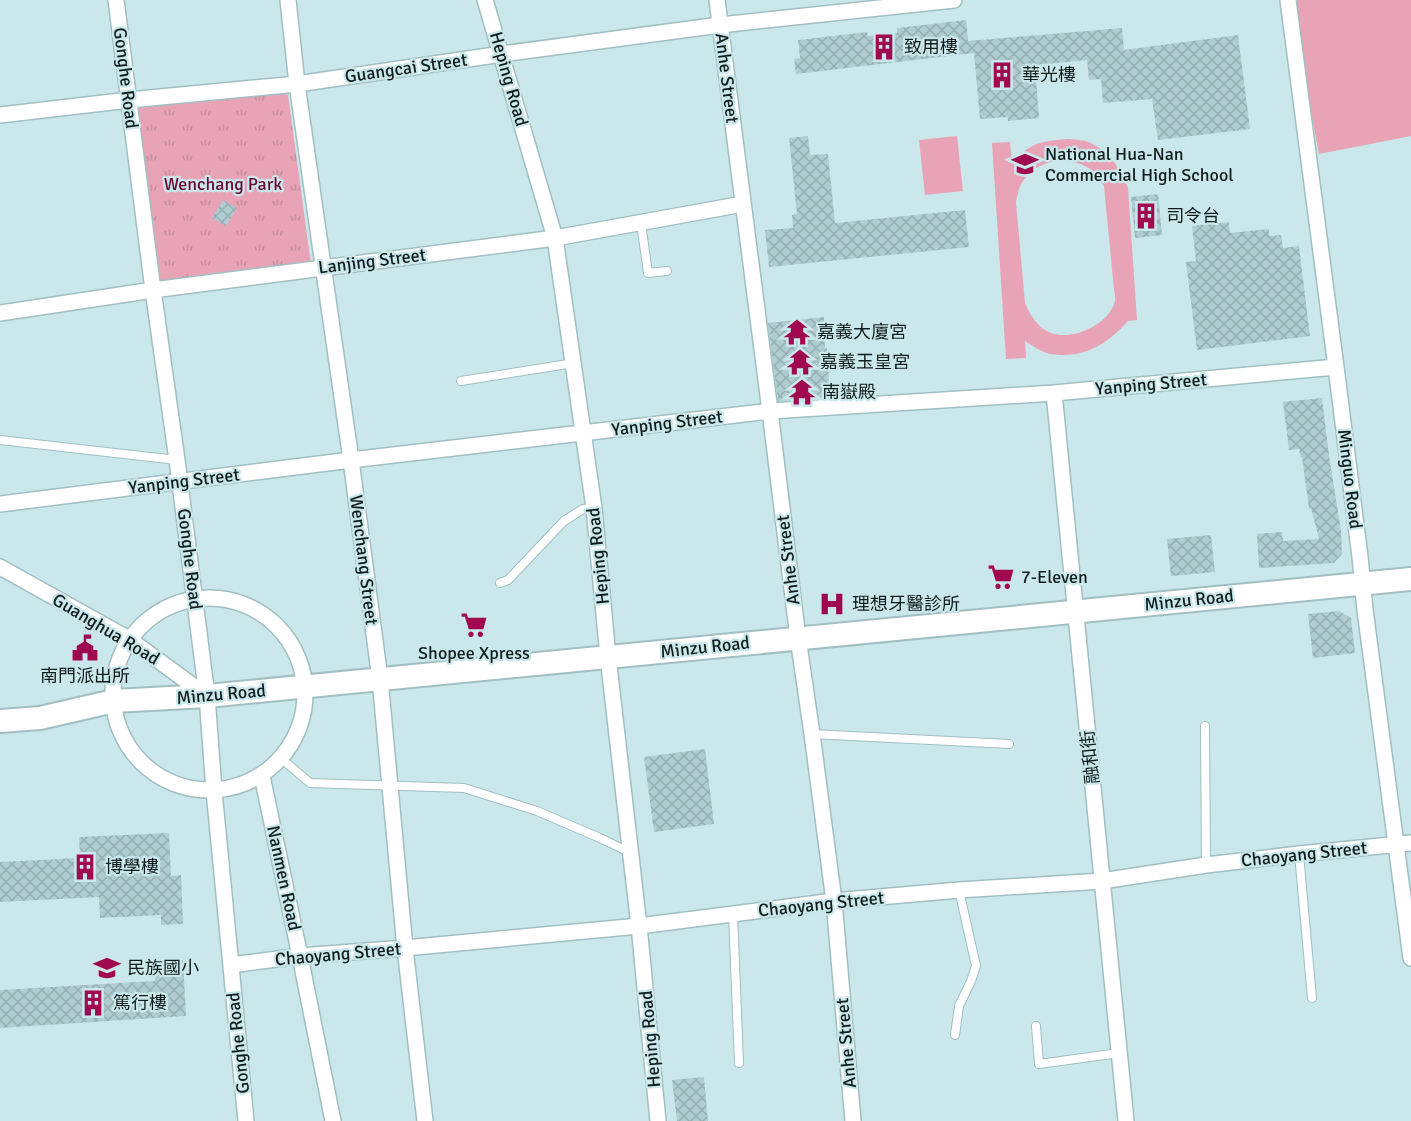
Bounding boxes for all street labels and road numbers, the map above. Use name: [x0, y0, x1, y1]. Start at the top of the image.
street label: Gonghe Road: [109, 26, 143, 130]
street label: Heping Road: [485, 29, 533, 129]
street label: Anhe Street: [711, 32, 743, 124]
street label: Guangcai Street: [343, 49, 469, 87]
street label: Lanjing Street: [317, 243, 427, 279]
street label: Yanping Street: [1094, 368, 1208, 400]
street label: Yanping Street: [610, 405, 724, 441]
street label: Minguo Road: [1333, 428, 1367, 530]
street label: Yanping Street: [127, 463, 241, 499]
street label: Wenchang Street: [345, 494, 383, 626]
street label: Heping Road: [582, 506, 614, 606]
street label: Gonghe Road: [173, 507, 207, 611]
street label: Anhe Street: [772, 514, 804, 606]
street label: Minzu Road: [1143, 584, 1235, 616]
street label: Guanghua Road: [48, 588, 164, 670]
street label: Minzu Road: [659, 631, 751, 663]
street label: Minzu Road: [175, 679, 267, 709]
street label: 融和街: [1076, 729, 1104, 785]
street label: Nanmen Road: [262, 823, 306, 933]
street label: Chaoyang Street: [1240, 836, 1368, 872]
street label: Chaoyang Street: [757, 886, 885, 922]
street label: Chaoyang Street: [274, 938, 402, 970]
street label: Heping Road: [635, 990, 665, 1088]
street label: Gonghe Road: [222, 991, 254, 1095]
street label: Anhe Street: [831, 997, 861, 1089]

